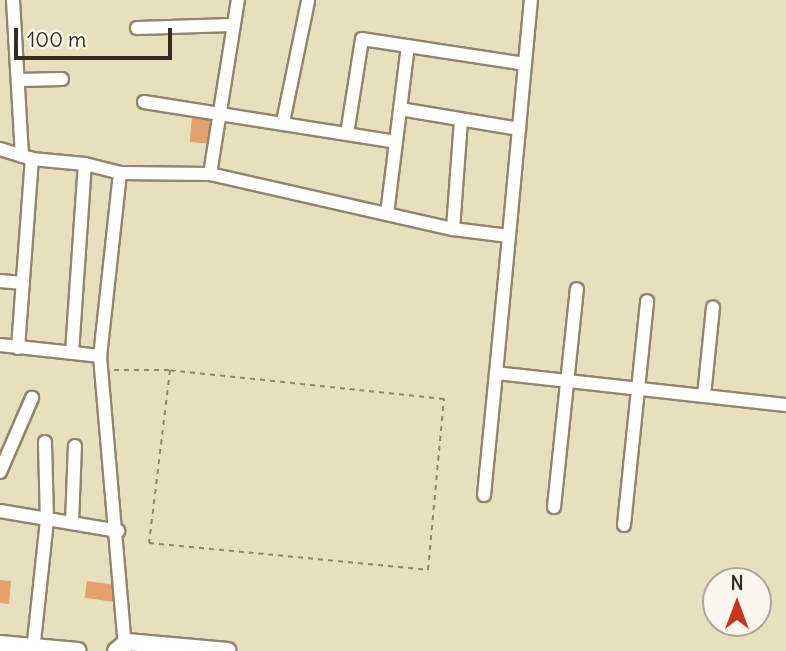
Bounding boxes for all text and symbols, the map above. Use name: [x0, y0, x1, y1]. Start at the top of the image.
scale bar: [18, 14, 175, 58]
text: 100 m: [27, 26, 86, 53]
north arrow: [702, 567, 772, 637]
text: N: [730, 571, 744, 595]

